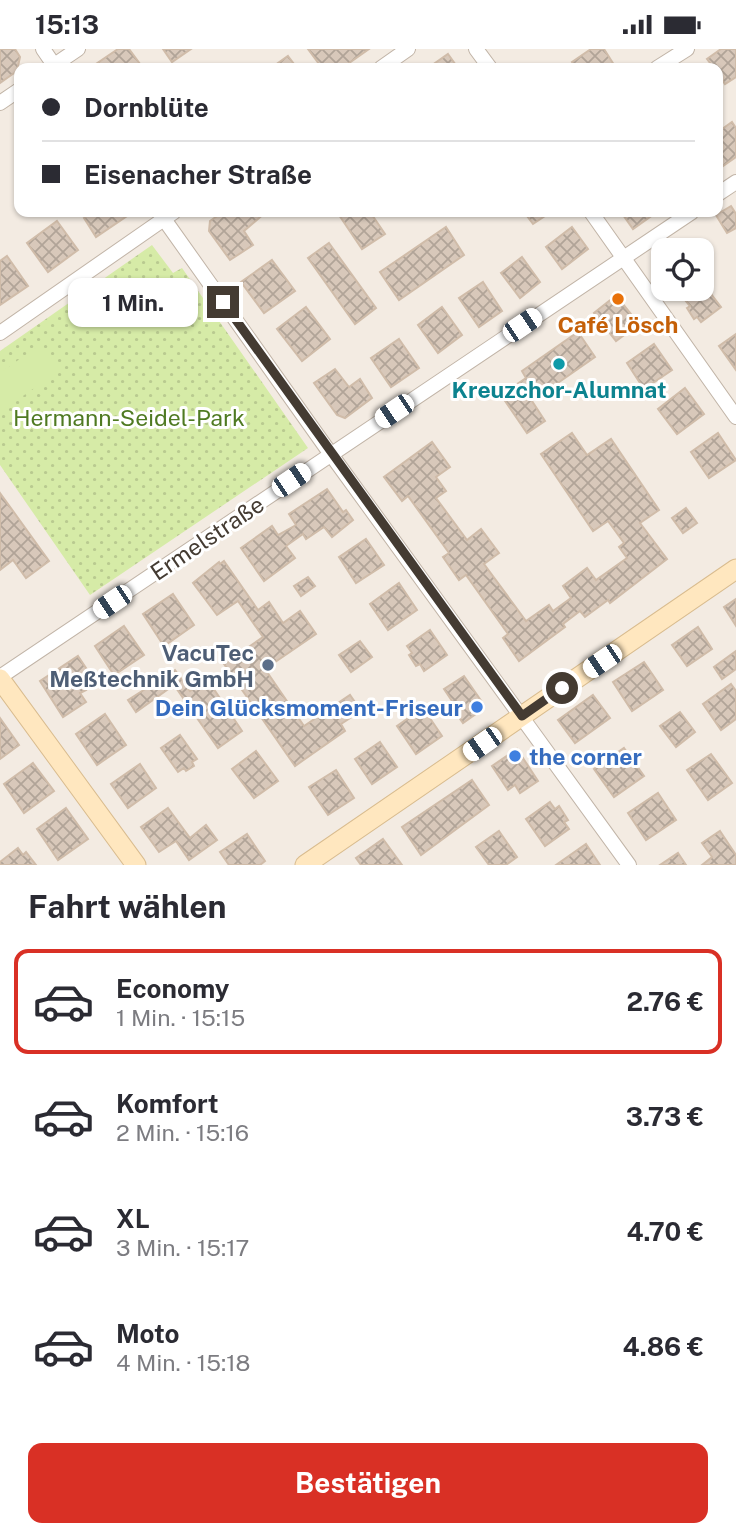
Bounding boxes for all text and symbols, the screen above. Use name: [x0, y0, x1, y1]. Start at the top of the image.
text: 15:13: [35, 9, 99, 40]
text: Dornblüte: [84, 92, 209, 123]
text: Eisenacher Straße: [84, 159, 312, 190]
map controls: [651, 238, 714, 301]
button: locate: [651, 238, 714, 301]
callout: 1 Min.: [69, 278, 198, 327]
route end: [207, 286, 239, 318]
text: 1 Min.: [102, 289, 164, 316]
marker: Café Lösch: [610, 291, 626, 307]
car: [499, 305, 546, 345]
place label: Café Lösch: [558, 311, 679, 338]
marker: Kreuzchor-Alumnat: [551, 356, 567, 372]
place label: Kreuzchor-Alumnat: [452, 376, 666, 403]
car: [371, 391, 418, 431]
park label: Hermann-Seidel-Park: [13, 404, 245, 431]
car: [268, 460, 315, 500]
street label: Ermelstraße: [145, 490, 269, 586]
car: [89, 582, 136, 622]
place label: VacuTec Meßtechnik GmbH: [49, 639, 254, 692]
car: [579, 641, 626, 681]
marker: VacuTec Meßtechnik GmbH: [260, 657, 276, 673]
route start: [546, 672, 578, 704]
place label: Dein Glücksmoment-Friseur: [155, 694, 463, 721]
marker: Dein Glücksmoment-Friseur: [469, 699, 485, 715]
car: [459, 723, 506, 765]
place label: the corner: [529, 743, 642, 770]
marker: the corner: [507, 748, 523, 764]
text: Fahrt wählen: [28, 888, 227, 925]
icon: car: [32, 970, 95, 1033]
text: Economy: [116, 973, 229, 1004]
text: 2.76 €: [627, 986, 704, 1017]
text: 1 Min. · 15:15: [116, 1004, 245, 1031]
icon: car: [32, 1085, 95, 1148]
text: Komfort: [116, 1088, 218, 1119]
text: 3.73 €: [626, 1101, 704, 1132]
text: 2 Min. · 15:16: [116, 1119, 249, 1146]
icon: car: [32, 1200, 95, 1263]
text: XL: [116, 1203, 150, 1234]
text: 4.70 €: [626, 1216, 704, 1247]
text: 3 Min. · 15:17: [116, 1234, 249, 1261]
icon: car: [32, 1315, 95, 1378]
text: Moto: [116, 1318, 179, 1349]
text: 4.86 €: [623, 1331, 704, 1362]
text: 4 Min. · 15:18: [116, 1349, 250, 1376]
button: Bestätigen: [28, 1443, 708, 1523]

